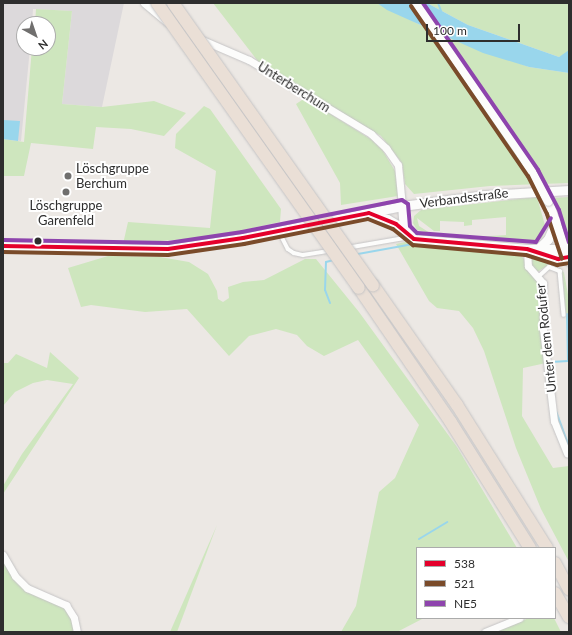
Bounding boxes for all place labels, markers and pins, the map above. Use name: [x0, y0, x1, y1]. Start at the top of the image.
place label: Löschgruppe Berchum: [76, 161, 149, 192]
marker: Löschgruppe Berchum: [63, 171, 73, 181]
marker: Löschgruppe Garenfeld: [61, 187, 71, 197]
place label: Löschgruppe Garenfeld: [30, 198, 102, 229]
unlabelled marker: [33, 236, 43, 246]

